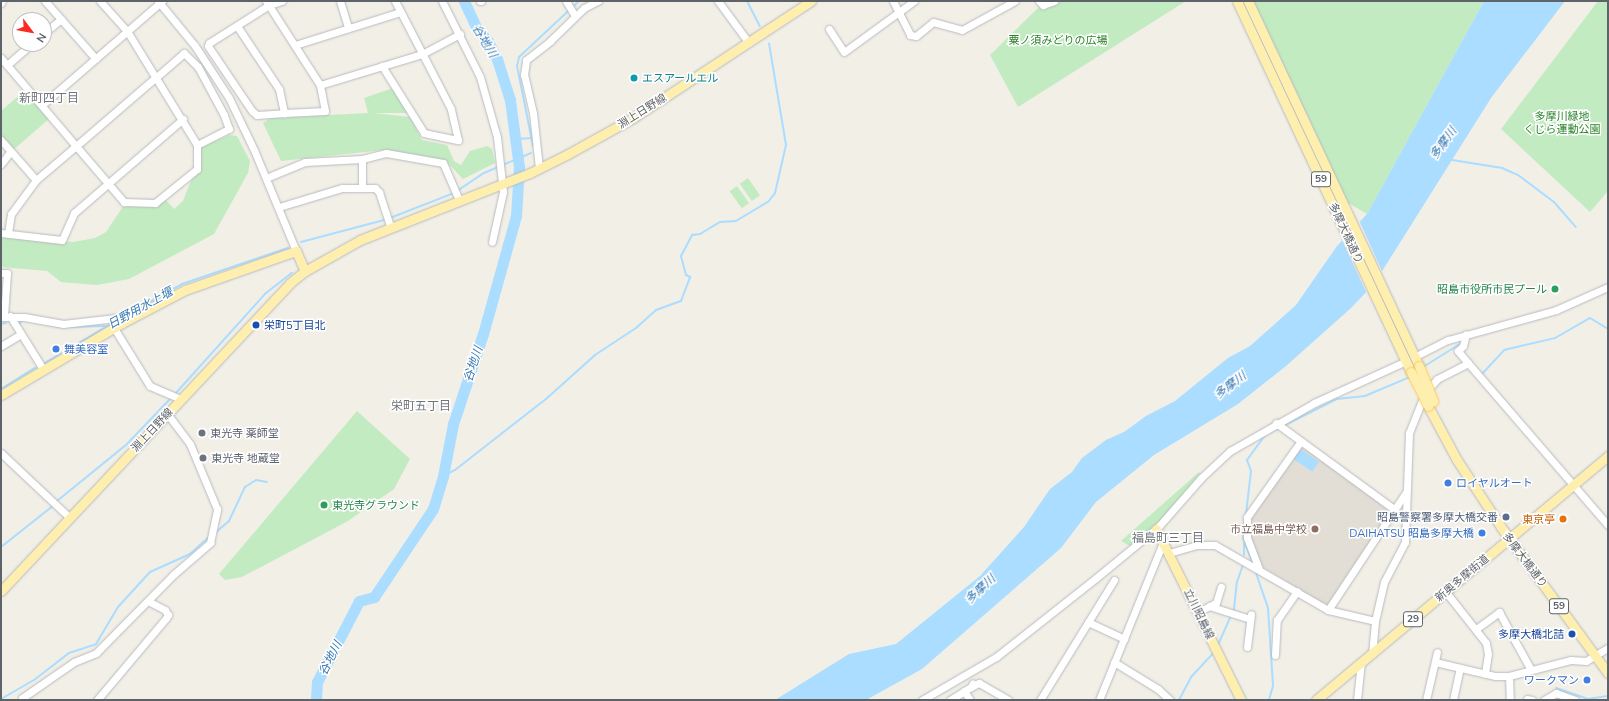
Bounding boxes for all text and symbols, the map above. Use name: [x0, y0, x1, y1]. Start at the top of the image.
north arrow: [12, 12, 52, 52]
water label: 谷地川: [470, 22, 500, 60]
text: N: [33, 31, 49, 45]
park label: 粟ノ須みどりの広場: [1009, 33, 1107, 47]
place label: エスアールエル: [642, 71, 718, 85]
marker: エスアールエル: [629, 73, 639, 83]
district label: 新町四丁目: [19, 91, 79, 105]
street label: 淵上日野線: [615, 91, 669, 131]
park label: 多摩川緑地 くじら運動公園: [1524, 110, 1600, 136]
water label: 多摩川: [1427, 124, 1459, 162]
road number: 59: [1311, 171, 1331, 187]
street label: 多摩大橋通り: [1326, 200, 1366, 266]
place label: 昭島市役所市民プール: [1437, 282, 1547, 296]
water label: 日野用水上堰: [105, 284, 175, 332]
marker: 昭島市役所市民プール: [1550, 284, 1560, 294]
place label: 栄町5丁目北: [264, 318, 326, 332]
marker: 栄町5丁目北: [251, 320, 261, 330]
place label: 舞美容室: [64, 342, 108, 356]
marker: 舞美容室: [51, 344, 61, 354]
water label: 谷地川: [461, 345, 485, 383]
water label: 多摩川: [1211, 368, 1249, 402]
district label: 栄町五丁目: [391, 399, 451, 413]
street label: 淵上日野線: [128, 405, 176, 455]
place label: 東光寺 薬師堂: [210, 426, 279, 440]
marker: 東光寺 薬師堂: [197, 428, 207, 438]
place label: 東光寺 地蔵堂: [211, 451, 280, 465]
marker: 東光寺 地蔵堂: [198, 453, 208, 463]
place label: ロイヤルオート: [1456, 476, 1533, 490]
marker: ロイヤルオート: [1443, 478, 1453, 488]
place label: 東光寺グラウンド: [332, 498, 420, 512]
marker: 東光寺グラウンド: [319, 500, 329, 510]
place label: 昭島警察署多摩大橋交番: [1377, 510, 1498, 524]
marker: 昭島警察署多摩大橋交番: [1501, 512, 1511, 522]
place label: 東京亭: [1522, 512, 1555, 526]
marker: 東京亭: [1558, 514, 1568, 524]
place label: 市立福島中学校: [1230, 522, 1307, 536]
marker: 市立福島中学校: [1310, 524, 1320, 534]
place label: DAIHATSU 昭島多摩大橋: [1349, 526, 1474, 540]
marker: DAIHATSU 昭島多摩大橋: [1477, 528, 1487, 538]
street label: 多摩大橋通り: [1500, 530, 1550, 590]
district label: 福島町三丁目: [1132, 531, 1204, 545]
street label: 新奥多摩街道: [1432, 552, 1492, 604]
water label: 多摩川: [962, 571, 998, 607]
street label: 立川昭島線: [1181, 586, 1217, 642]
road number: 59: [1549, 598, 1569, 614]
road number: 29: [1403, 611, 1423, 627]
place label: 多摩大橋北詰: [1498, 627, 1564, 641]
marker: 多摩大橋北詰: [1567, 629, 1577, 639]
water label: 谷地川: [315, 639, 345, 677]
place label: ワークマン: [1524, 673, 1579, 687]
marker: ワークマン: [1582, 675, 1592, 685]

